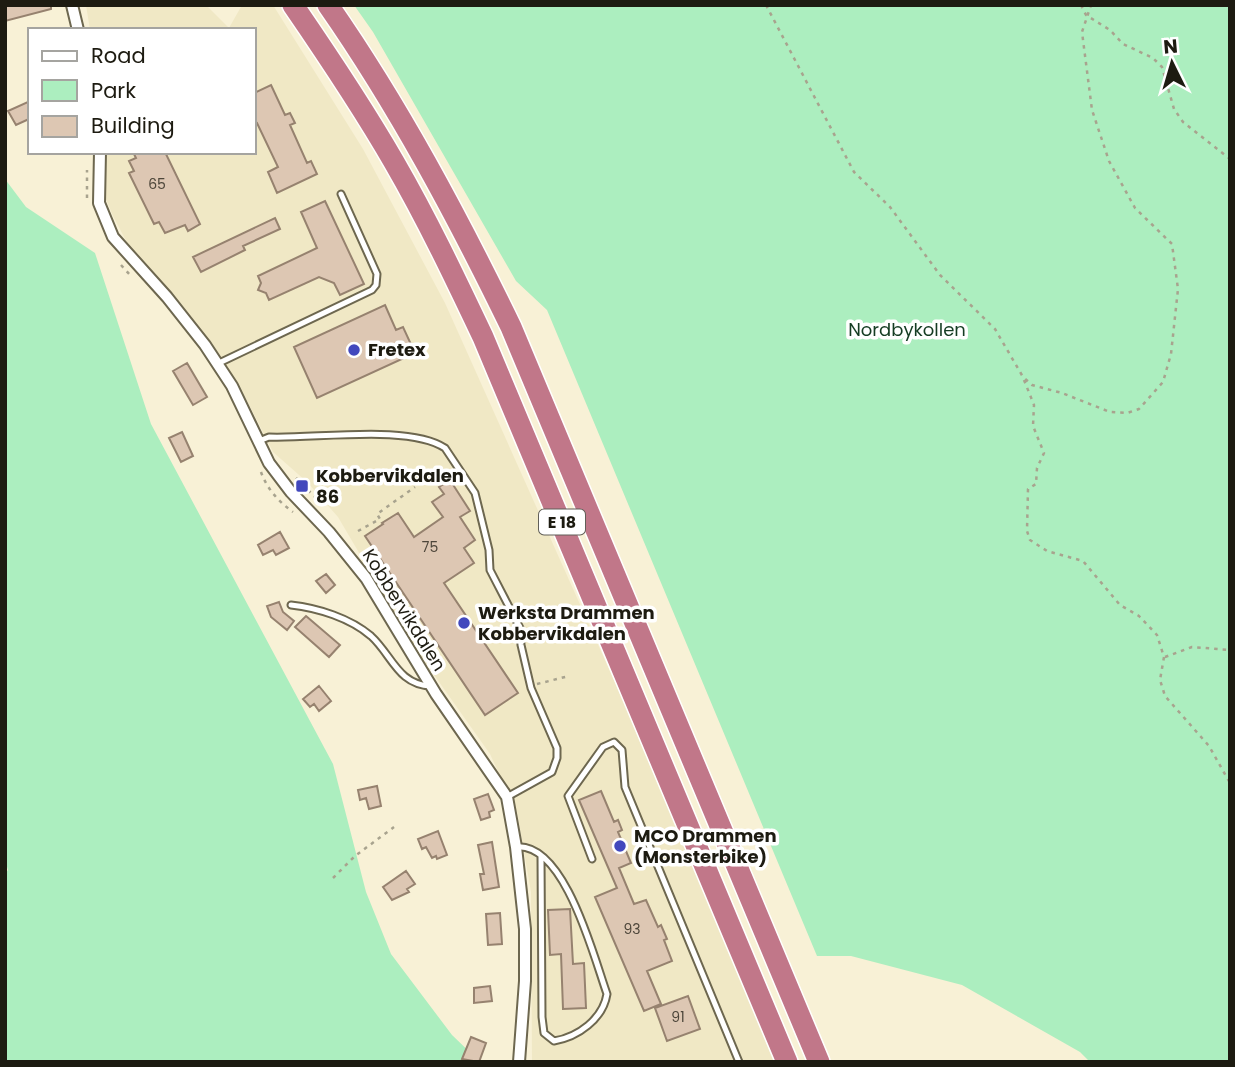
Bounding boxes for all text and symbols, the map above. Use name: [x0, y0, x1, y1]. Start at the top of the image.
legend: [28, 28, 256, 154]
north arrow: [1137, 28, 1207, 98]
text: N: [1162, 32, 1179, 61]
text: Road: [91, 41, 146, 70]
text: Park: [91, 76, 136, 105]
text: Building: [91, 111, 175, 140]
house number: 65: [148, 174, 166, 194]
park label: Nordbykollen: [848, 317, 966, 342]
place label: Fretex: [368, 337, 426, 362]
marker: Fretex: [346, 342, 362, 358]
place label: Kobbervikdalen 86: [316, 463, 464, 509]
marker: Kobbervikdalen 86: [294, 478, 310, 494]
road number: E 18: [539, 509, 585, 534]
house number: 75: [422, 537, 438, 557]
street label: Kobbervikdalen: [357, 544, 452, 676]
place label: Werksta Drammen Kobbervikdalen: [478, 600, 655, 646]
marker: Werksta Drammen Kobbervikdalen: [456, 615, 472, 631]
place label: MCO Drammen (Monsterbike): [634, 823, 777, 869]
marker: MCO Drammen (Monsterbike): [612, 838, 628, 854]
house number: 93: [623, 919, 641, 939]
house number: 91: [671, 1007, 685, 1027]

